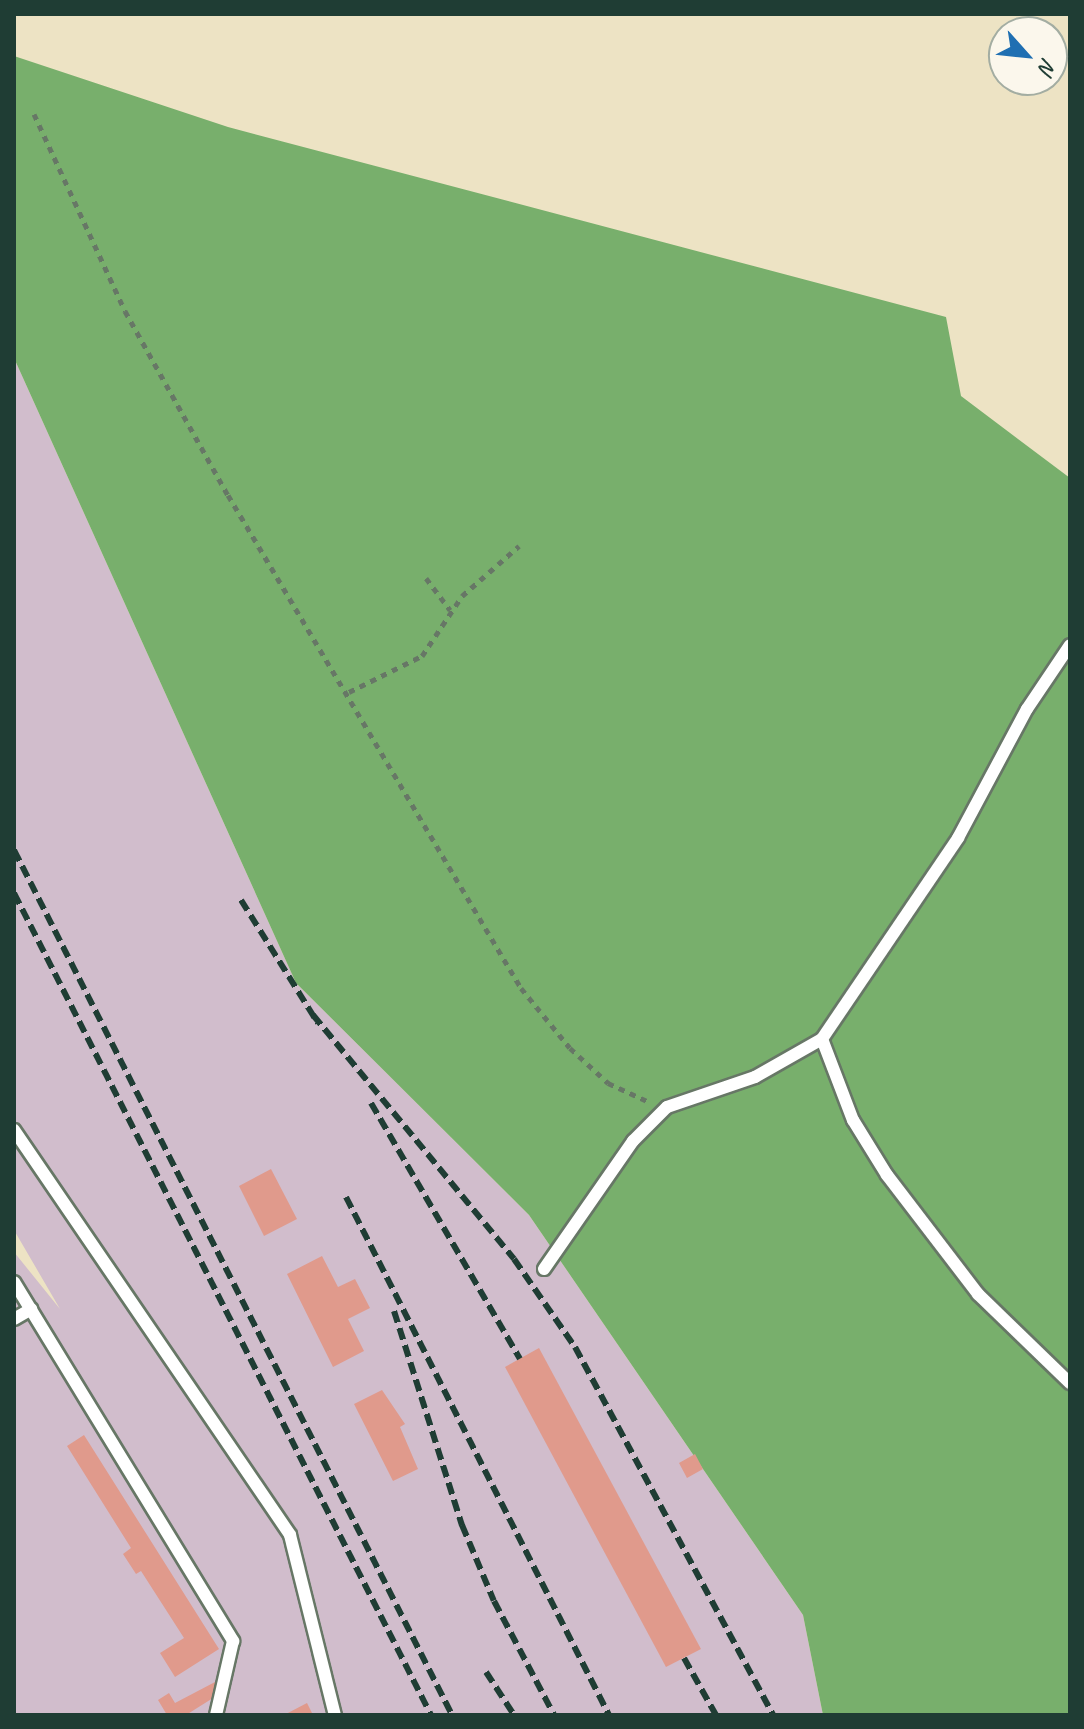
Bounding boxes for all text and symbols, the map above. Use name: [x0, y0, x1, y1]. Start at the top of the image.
north arrow: [988, 16, 1068, 96]
text: N: [1032, 54, 1063, 78]

